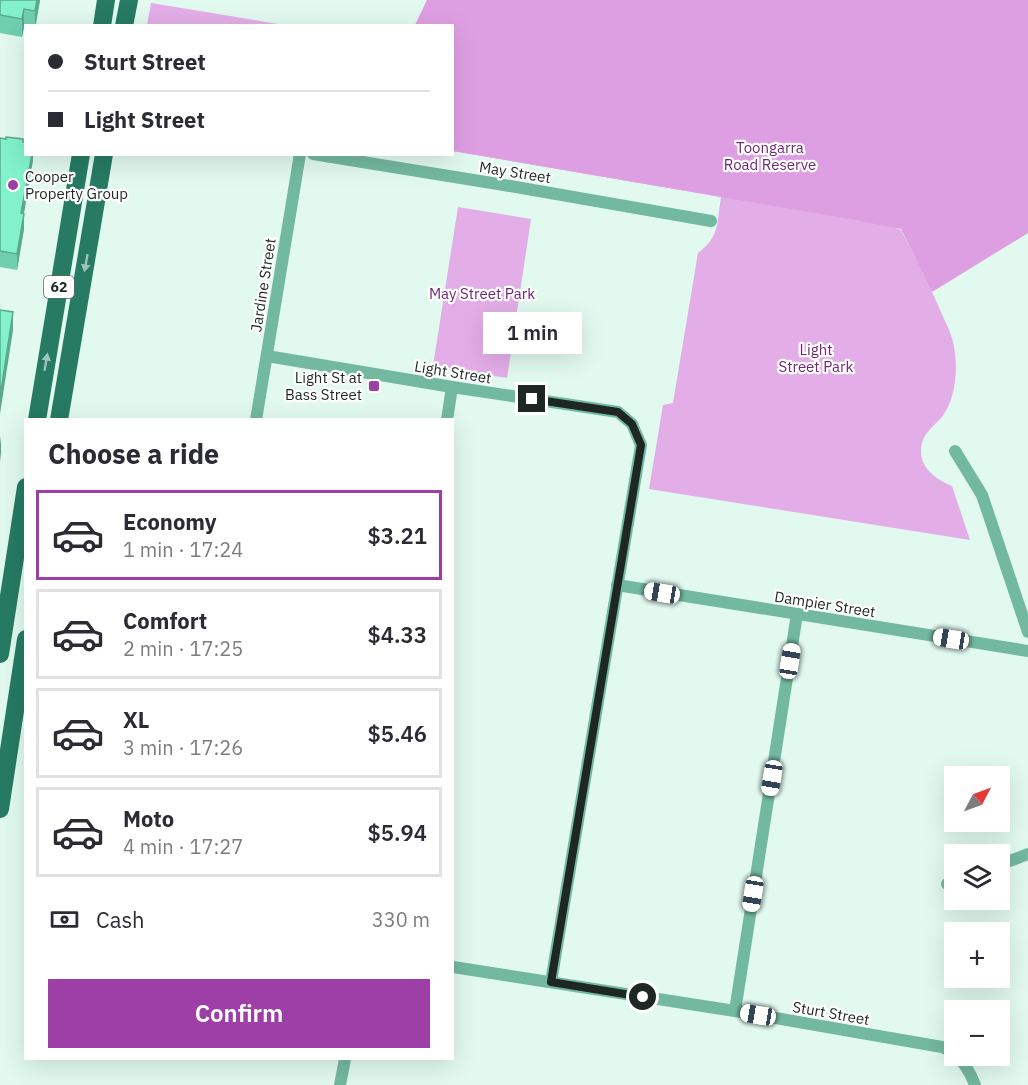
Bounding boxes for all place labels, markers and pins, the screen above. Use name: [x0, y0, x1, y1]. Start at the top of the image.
place label: Cooper Property Group: [25, 167, 128, 203]
marker: Cooper Property Group: [6, 178, 20, 192]
place label: Light St at Bass Street: [285, 368, 362, 404]
marker: Light St at Bass Street: [367, 379, 381, 393]

